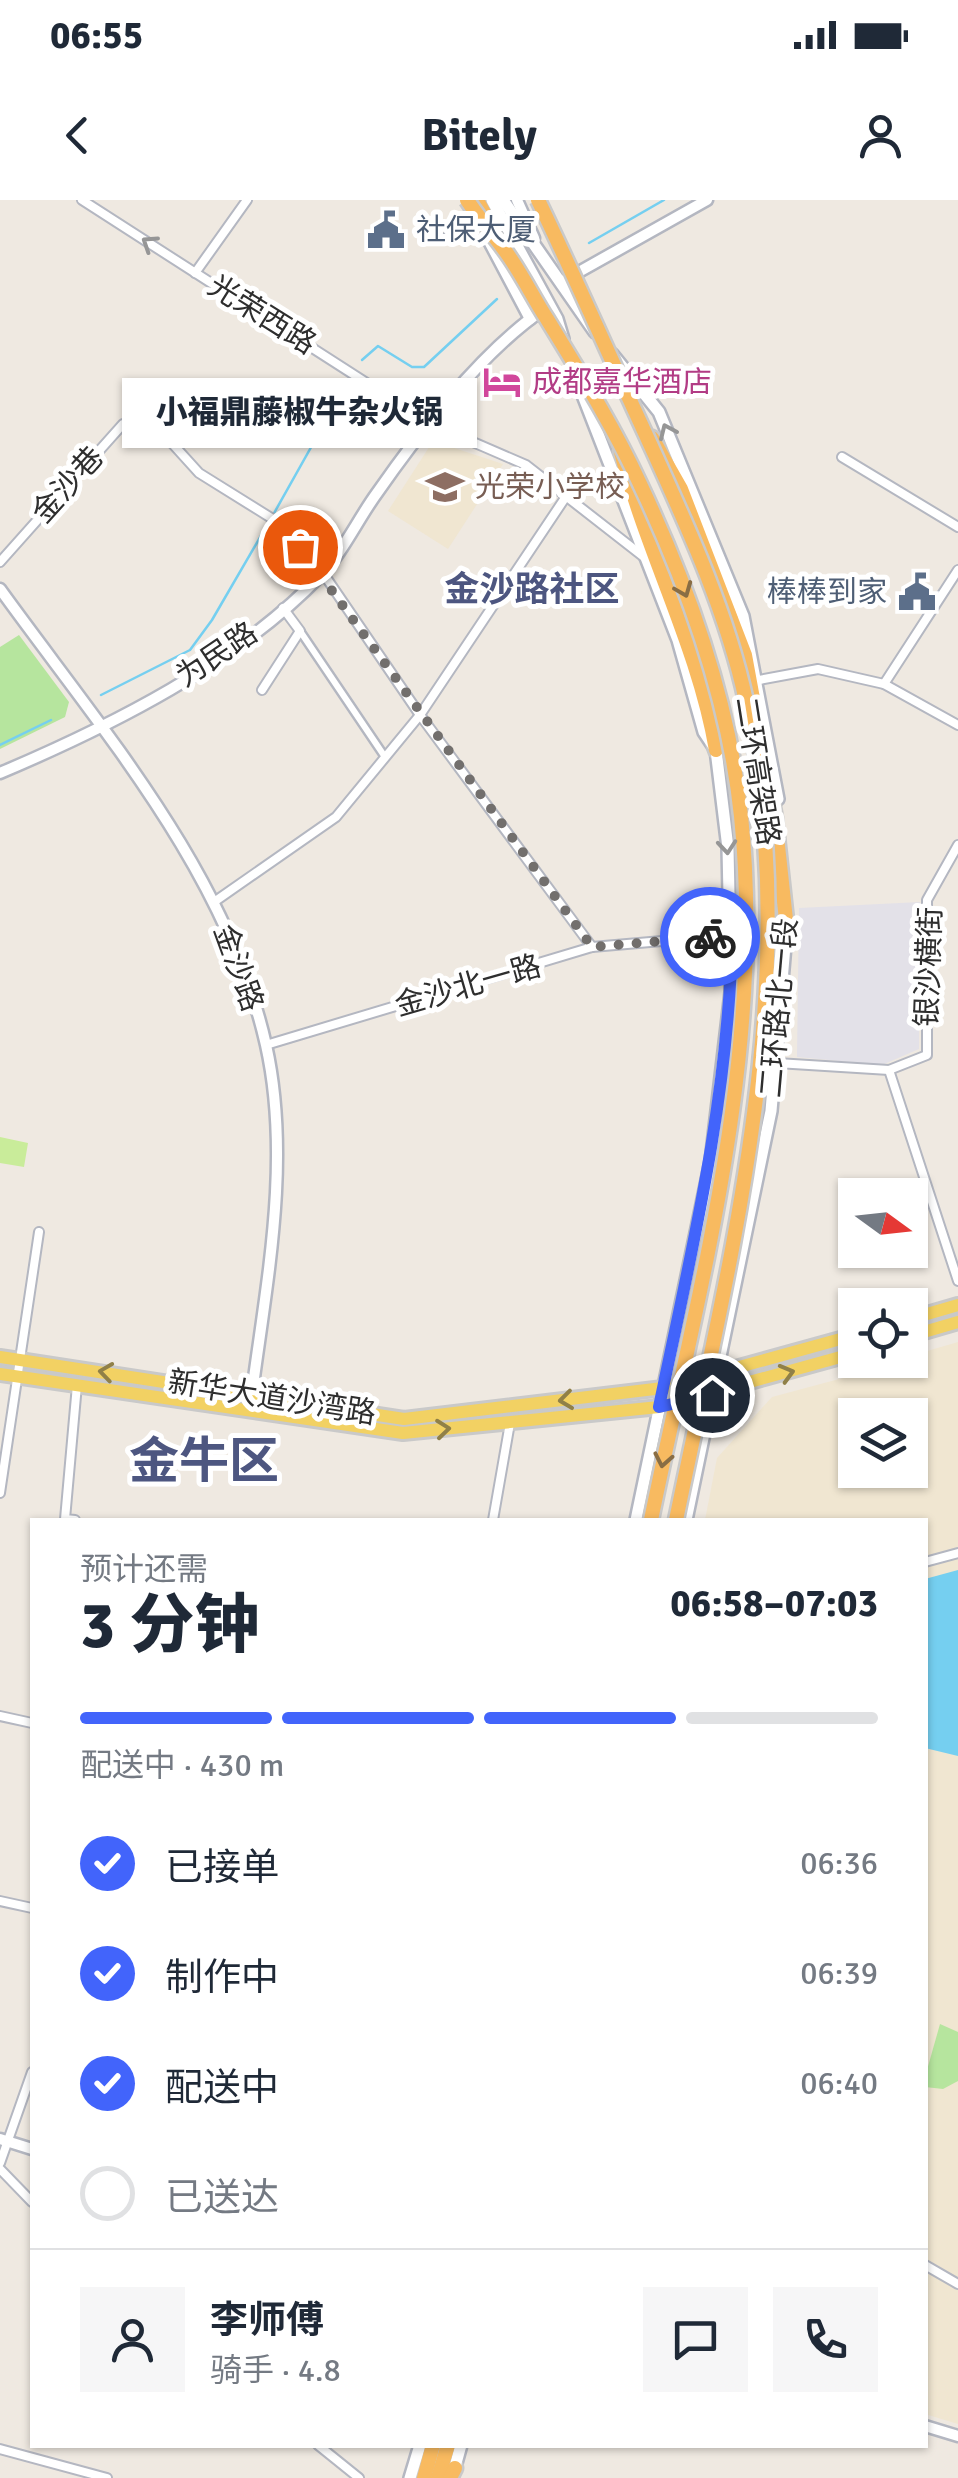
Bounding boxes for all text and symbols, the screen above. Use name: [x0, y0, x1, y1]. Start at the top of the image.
text: 06:55: [50, 12, 143, 59]
icon: back: [50, 108, 105, 163]
text: Bitely: [421, 108, 537, 163]
icon: person: [853, 108, 908, 163]
public building icon: 社保大厦: [365, 209, 407, 251]
place label: 社保大厦: [416, 212, 536, 249]
one-way arrow: [142, 237, 160, 256]
street label: 光荣西路: [201, 268, 323, 362]
hotel icon: 成都嘉华酒店: [481, 361, 523, 403]
place label: 成都嘉华酒店: [532, 364, 712, 401]
callout: 小福鼎藤椒牛杂火锅: [122, 377, 478, 447]
text: 小福鼎藤椒牛杂火锅: [155, 393, 444, 432]
one-way arrow: [659, 423, 679, 441]
street label: 金沙巷: [24, 439, 112, 531]
school or university icon: 光荣小学校: [424, 466, 466, 508]
place label: 光荣小学校: [475, 469, 625, 506]
pin: [258, 505, 343, 590]
icon: bag: [273, 520, 328, 575]
district label: 金沙路社区: [444, 568, 620, 611]
public building icon: 棒棒到家: [896, 571, 938, 613]
place label: 棒棒到家: [767, 574, 887, 611]
one-way arrow: [673, 580, 693, 598]
street label: 为民路: [169, 614, 265, 696]
street label: 二环高架路: [727, 694, 787, 848]
one-way arrow: [716, 839, 738, 855]
courier: [660, 887, 760, 987]
street label: 银沙横街: [908, 906, 950, 1028]
icon: bike: [683, 910, 738, 965]
street label: 二环路北一段: [753, 917, 805, 1099]
street label: 金沙路: [205, 919, 271, 1017]
street label: 金沙北一路: [391, 948, 545, 1024]
north arrow: [838, 1178, 928, 1268]
map controls: [838, 1178, 928, 1488]
button: locate: [838, 1288, 928, 1378]
pin: [670, 1353, 755, 1438]
one-way arrow: [98, 1362, 114, 1383]
street label: 新华大道沙湾路: [165, 1363, 379, 1433]
one-way arrow: [778, 1364, 795, 1385]
icon: home: [685, 1368, 740, 1423]
one-way arrow: [558, 1389, 574, 1410]
button: layers: [838, 1398, 928, 1488]
one-way arrow: [435, 1419, 451, 1440]
district label: 金牛区: [129, 1431, 279, 1493]
one-way arrow: [654, 1451, 675, 1468]
text: 预计还需: [80, 1550, 208, 1589]
text: 06:58–07:03: [670, 1580, 878, 1627]
text: 3 分钟: [80, 1586, 259, 1666]
text: 配送中 · 430 m: [80, 1746, 284, 1785]
icon: check: [80, 1836, 135, 1891]
text: 已接单: [165, 1844, 279, 1891]
text: 06:36: [800, 1844, 878, 1883]
icon: check: [80, 1946, 135, 2001]
text: 制作中: [165, 1954, 279, 2001]
text: 06:39: [800, 1954, 878, 1993]
icon: check: [80, 2056, 135, 2111]
text: 配送中: [165, 2064, 279, 2111]
text: 06:40: [800, 2064, 878, 2103]
text: 已送达: [165, 2174, 279, 2221]
button: person: [80, 2287, 185, 2392]
button: chat: [643, 2287, 748, 2392]
button: phone: [773, 2287, 878, 2392]
text: 李师傅: [210, 2297, 324, 2344]
text: 骑手 · 4.8: [210, 2351, 341, 2390]

